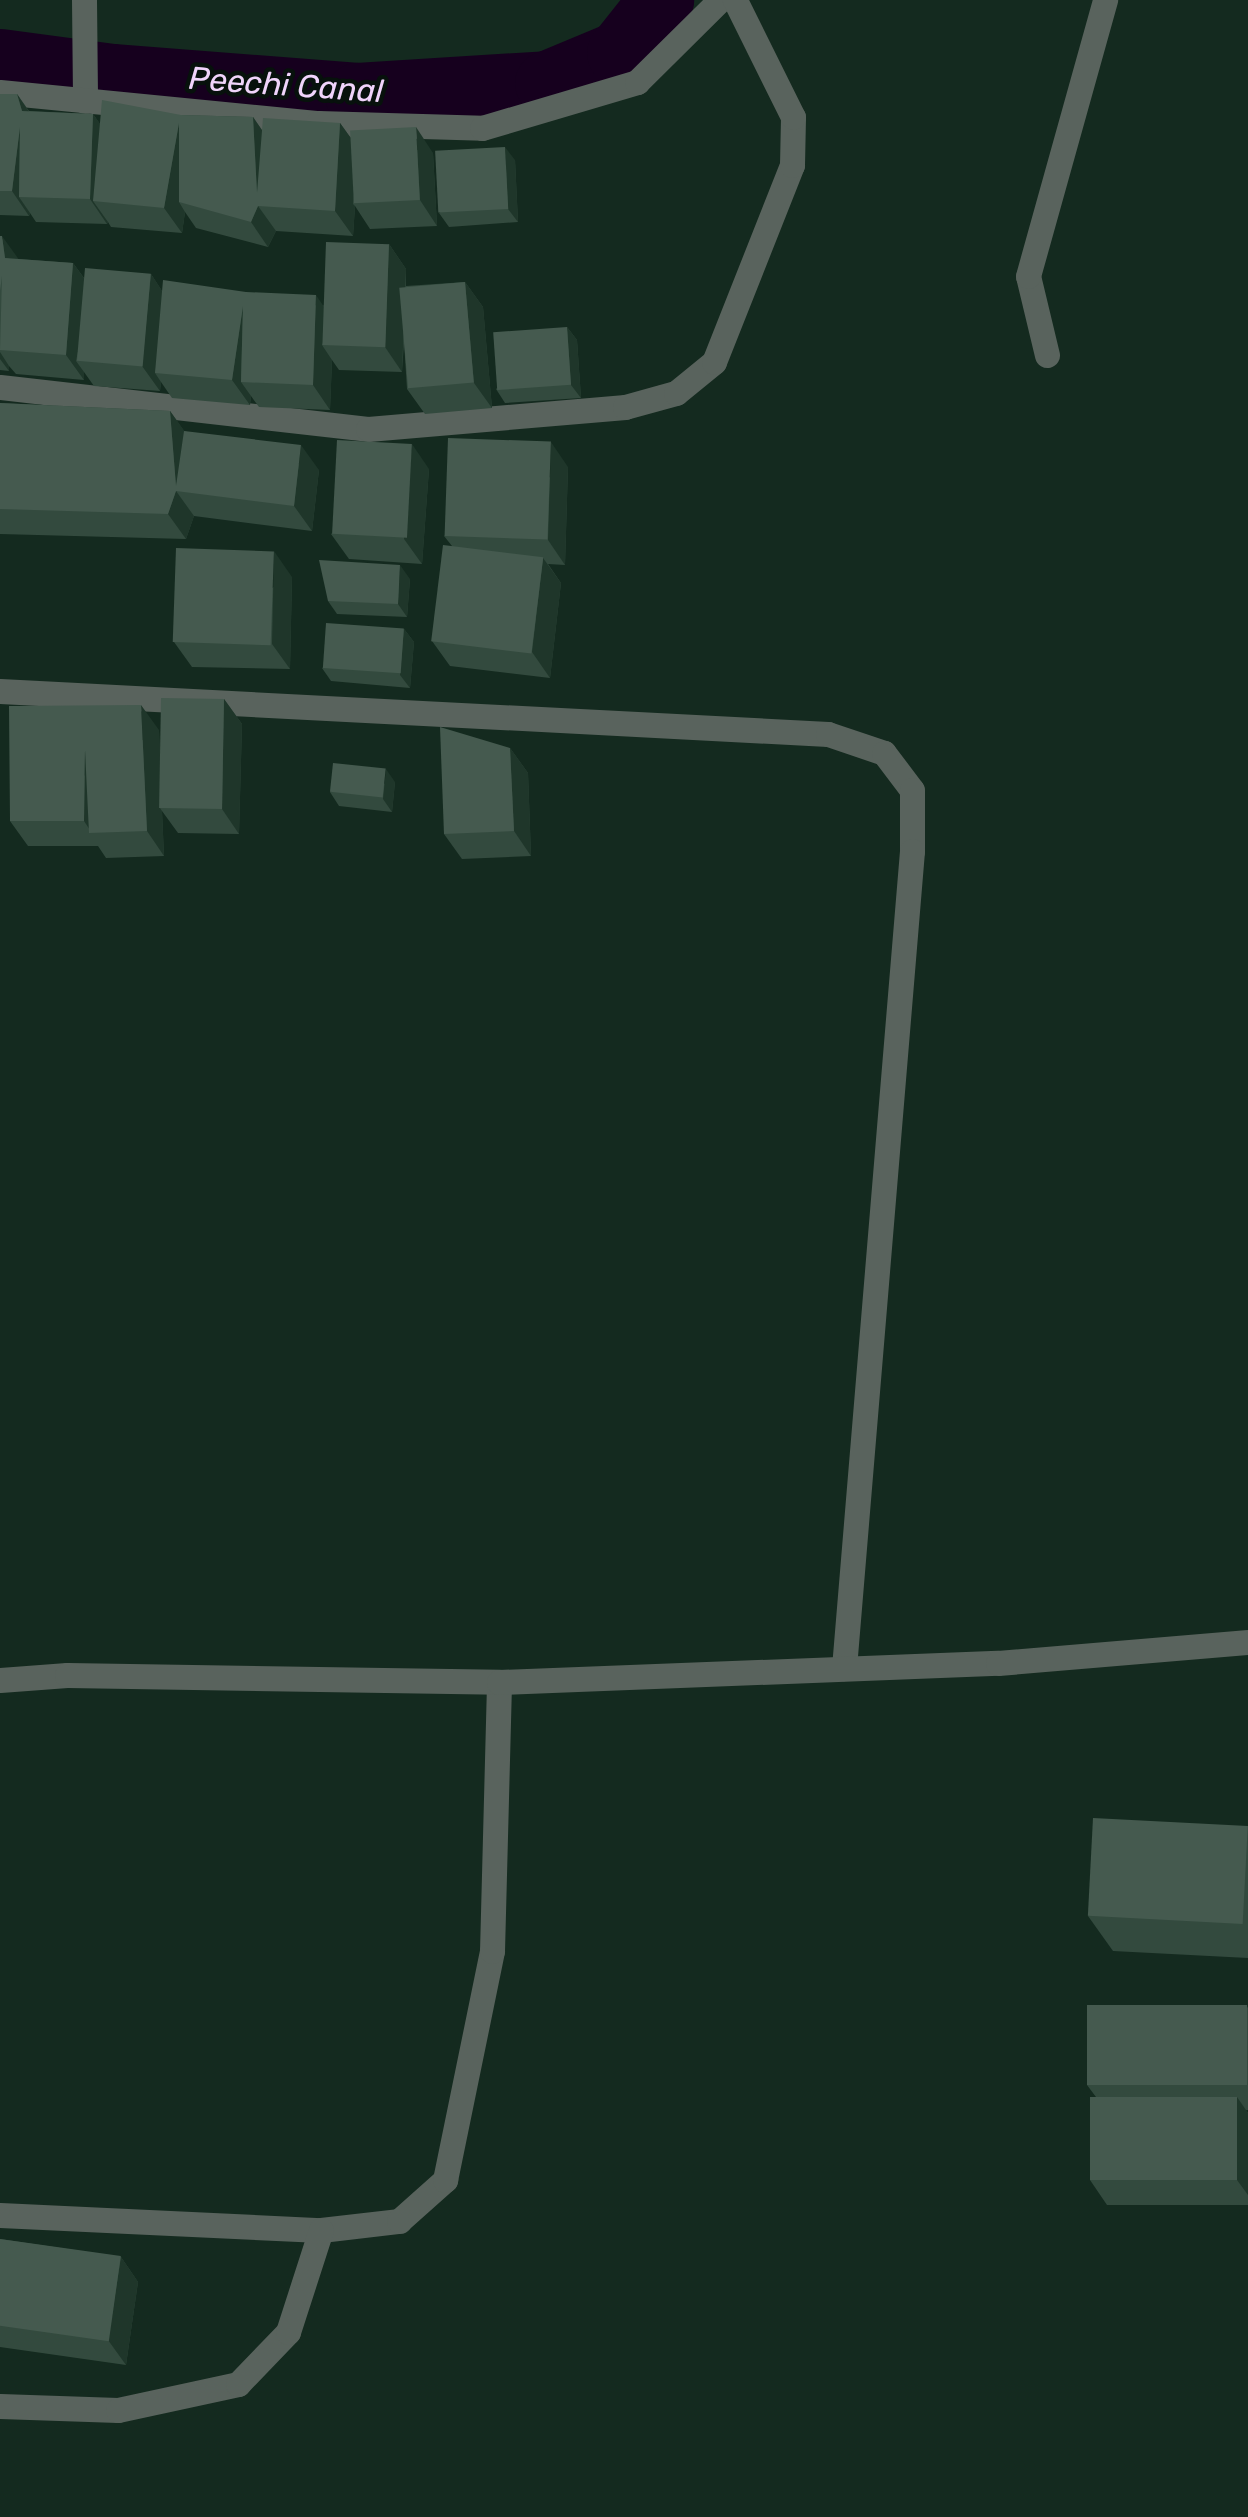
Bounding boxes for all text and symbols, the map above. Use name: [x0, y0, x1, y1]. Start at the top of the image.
water label: Peechi Canal: [187, 59, 385, 111]

